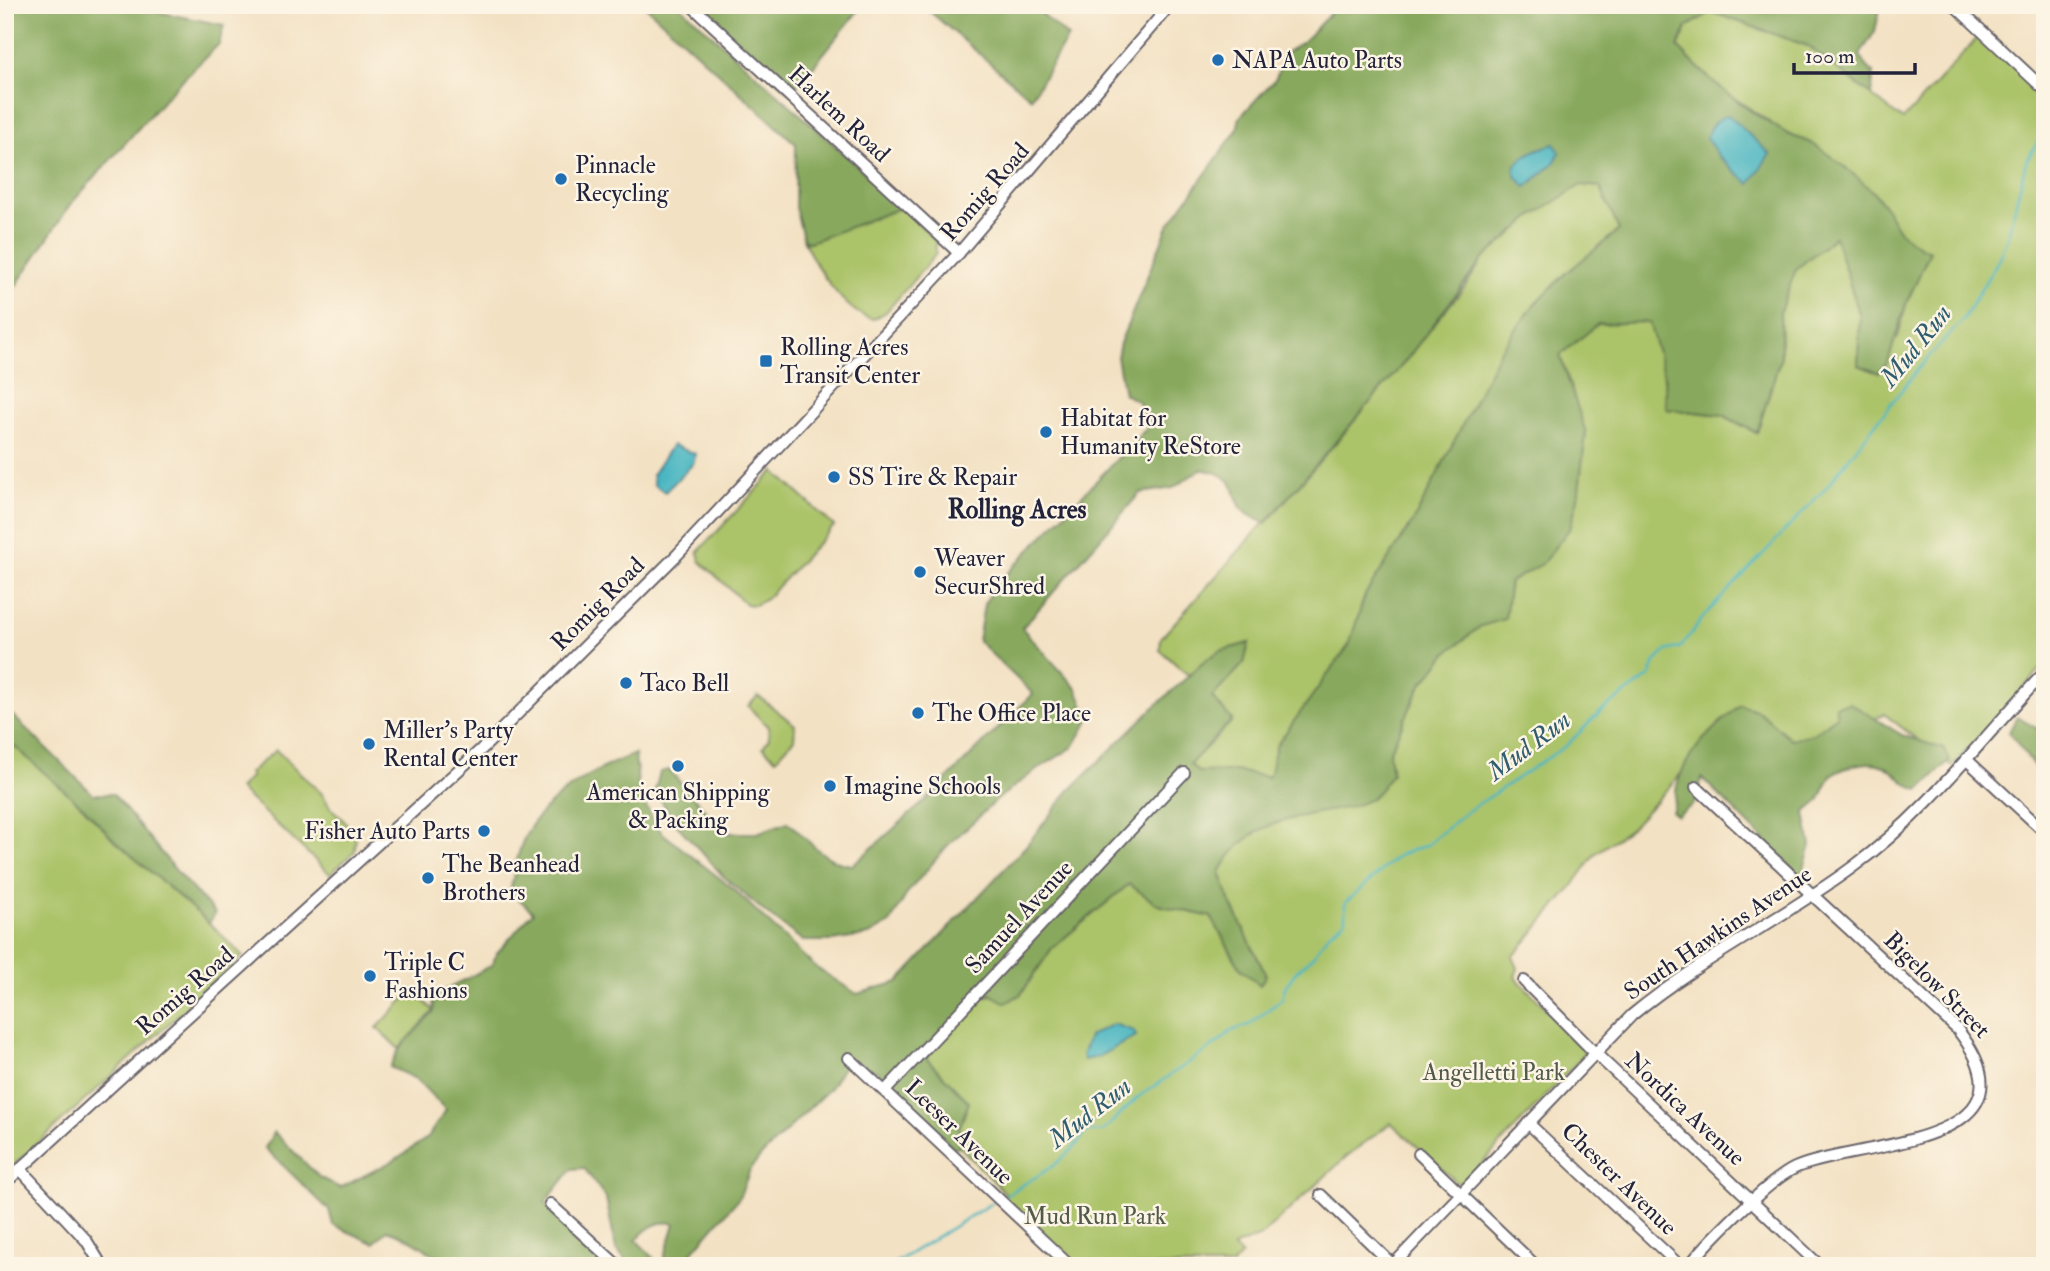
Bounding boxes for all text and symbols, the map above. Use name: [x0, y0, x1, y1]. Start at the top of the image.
scale bar: [1794, 32, 1915, 76]
text: 100 m: [1805, 43, 1855, 70]
place label: NAPA Auto Parts: [1232, 45, 1402, 76]
marker: NAPA Auto Parts: [1210, 52, 1226, 68]
street label: Harlem Road: [782, 59, 897, 169]
street label: Romig Road: [934, 136, 1036, 248]
place label: Pinnacle Recycling: [575, 150, 670, 209]
marker: Pinnacle Recycling: [553, 171, 569, 187]
water label: Mud Run: [1872, 298, 1959, 395]
place label: Rolling Acres Transit Center: [780, 332, 920, 391]
marker: Rolling Acres Transit Center: [758, 353, 774, 369]
place label: Habitat for Humanity ReStore: [1060, 403, 1241, 462]
marker: Habitat for Humanity ReStore: [1038, 424, 1054, 440]
place label: SS Tire & Repair: [848, 462, 1017, 493]
marker: SS Tire & Repair: [826, 469, 842, 485]
district label: Rolling Acres: [947, 494, 1087, 527]
place label: Weaver SecurShred: [933, 543, 1045, 602]
street label: Romig Road: [544, 550, 652, 658]
marker: Weaver SecurShred: [912, 564, 928, 580]
place label: Taco Bell: [640, 668, 729, 699]
marker: Taco Bell: [618, 675, 634, 691]
place label: The Office Place: [932, 698, 1091, 729]
water label: Mud Run: [1479, 704, 1577, 789]
marker: The Office Place: [910, 705, 926, 721]
place label: Miller's Party Rental Center: [383, 715, 518, 774]
marker: Miller's Party Rental Center: [361, 736, 377, 752]
marker: American Shipping & Packing: [670, 758, 686, 774]
place label: Imagine Schools: [844, 771, 1001, 802]
place label: American Shipping & Packing: [586, 777, 771, 836]
marker: Imagine Schools: [822, 778, 838, 794]
place label: Fisher Auto Parts: [304, 816, 470, 847]
marker: Fisher Auto Parts: [476, 823, 492, 839]
place label: The Beanhead Brothers: [442, 849, 580, 908]
street label: Samuel Avenue: [958, 853, 1080, 981]
street label: South Hawkins Avenue: [1618, 859, 1818, 1007]
marker: The Beanhead Brothers: [420, 870, 436, 886]
street label: Bigelow Street: [1877, 925, 1997, 1045]
street label: Romig Road: [129, 940, 241, 1042]
place label: Triple C Fashions: [384, 947, 467, 1006]
marker: Triple C Fashions: [362, 968, 378, 984]
street label: Nordica Avenue: [1618, 1045, 1752, 1173]
park label: Angelletti Park: [1422, 1057, 1566, 1088]
water label: Mud Run: [1041, 1071, 1138, 1157]
street label: Leeser Avenue: [898, 1073, 1020, 1191]
street label: Chester Avenue: [1554, 1116, 1684, 1242]
park label: Mud Run Park: [1024, 1201, 1167, 1232]

